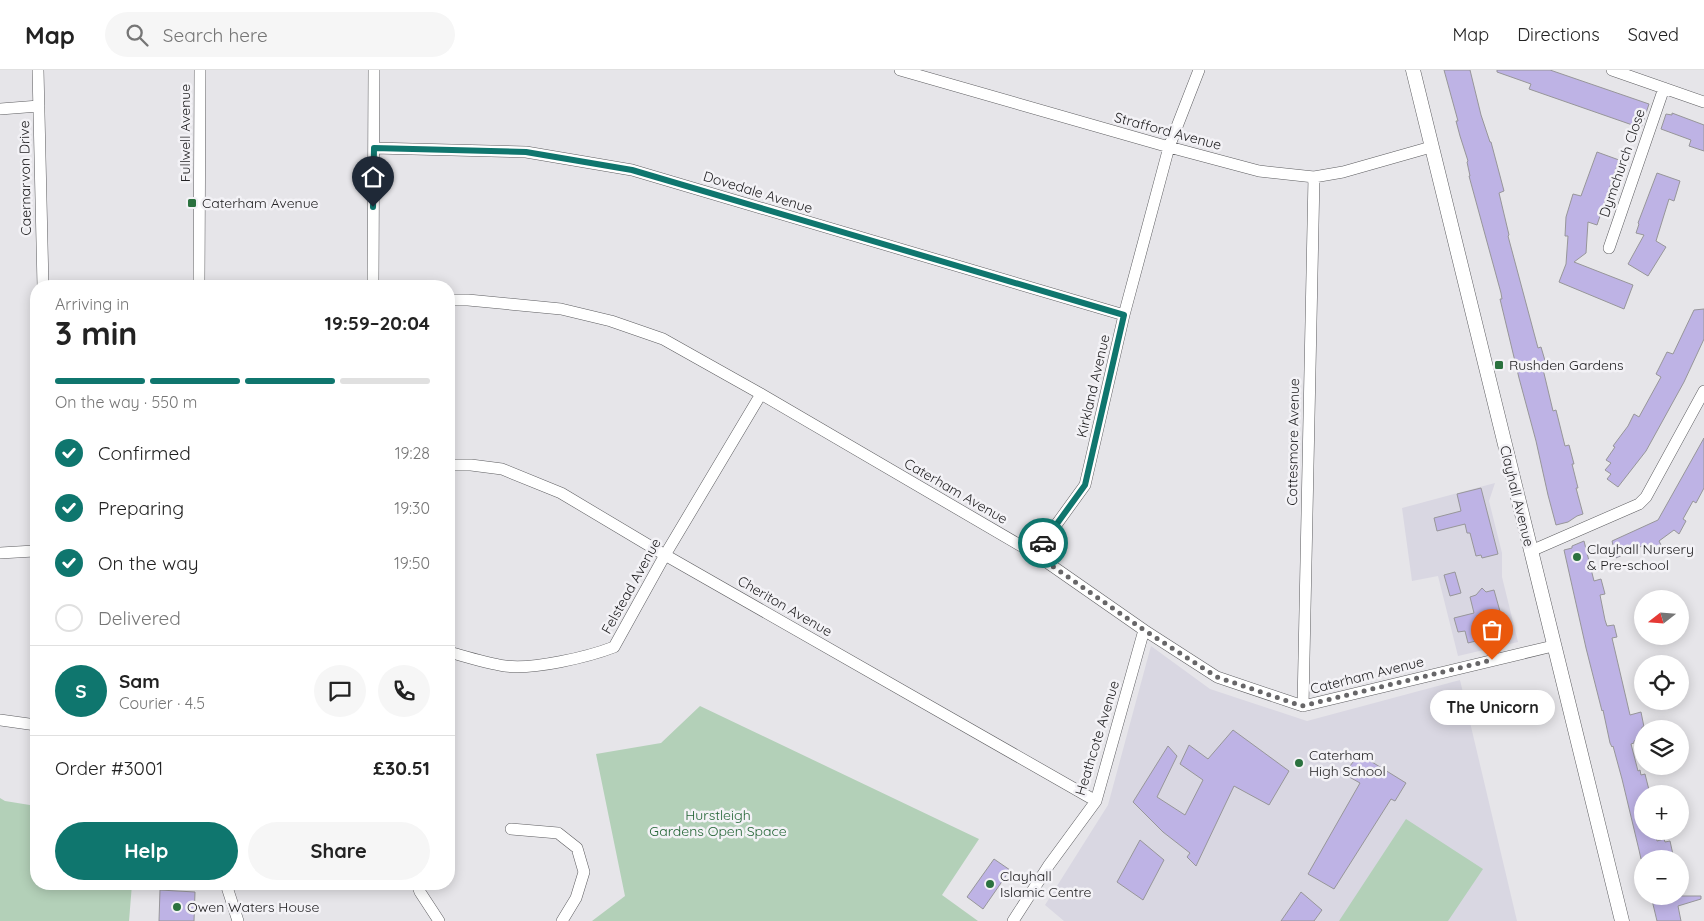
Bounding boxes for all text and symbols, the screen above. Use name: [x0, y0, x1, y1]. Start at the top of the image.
search box: [105, 12, 455, 57]
text: Map: [25, 20, 75, 50]
icon: search: [123, 21, 151, 49]
text: Search here: [163, 23, 268, 47]
text: Map: [1452, 23, 1489, 46]
text: Directions: [1517, 23, 1600, 46]
text: Saved: [1628, 23, 1679, 46]
street label: Fullwell Avenue: [176, 84, 194, 182]
street label: Dymchurch Close: [1595, 106, 1649, 219]
street label: Strafford Avenue: [1112, 108, 1224, 154]
street label: Caernarvon Drive: [15, 120, 35, 236]
pin: [352, 156, 394, 207]
icon: home: [359, 163, 387, 191]
street label: Dovedale Avenue: [701, 167, 815, 217]
place label: Caterham Avenue: [202, 194, 319, 212]
marker: Caterham Avenue: [186, 197, 198, 209]
text: Arriving in: [55, 294, 129, 314]
text: 19:59–20:04: [325, 311, 430, 335]
text: 3 min: [55, 313, 137, 353]
street label: Kirkland Avenue: [1072, 333, 1114, 439]
place label: Rushden Gardens: [1509, 356, 1624, 374]
marker: Rushden Gardens: [1493, 359, 1505, 371]
street label: Cottesmore Avenue: [1283, 378, 1303, 506]
text: On the way · 550 m: [55, 392, 197, 412]
icon: check: [55, 439, 83, 467]
text: Confirmed: [98, 441, 191, 465]
text: 19:28: [395, 443, 430, 463]
street label: Clayhall Avenue: [1496, 444, 1538, 548]
street label: Caterham Avenue: [901, 454, 1011, 528]
icon: check: [55, 494, 83, 522]
text: Preparing: [98, 496, 184, 520]
text: 19:30: [394, 498, 430, 518]
courier: [1018, 518, 1068, 568]
icon: car: [1029, 529, 1057, 557]
street label: Felstead Avenue: [597, 535, 665, 637]
place label: Clayhall Nursery & Pre-school: [1587, 540, 1694, 574]
icon: check: [55, 549, 83, 577]
text: On the way: [98, 551, 199, 575]
marker: Clayhall Nursery & Pre-school: [1571, 551, 1583, 563]
text: 19:50: [394, 553, 430, 573]
street label: Cheriton Avenue: [734, 572, 836, 640]
north arrow: [1634, 590, 1689, 645]
map controls: [1634, 590, 1689, 905]
text: Delivered: [98, 606, 181, 630]
pin: [1471, 609, 1513, 660]
icon: bag: [1478, 616, 1506, 644]
street label: Caterham Avenue: [1308, 652, 1426, 698]
button: locate: [1634, 655, 1689, 710]
button: chat: [314, 665, 366, 717]
button: phone: [378, 665, 430, 717]
text: Sam: [119, 669, 160, 693]
street label: Heathcote Avenue: [1071, 678, 1123, 798]
text: S: [75, 679, 87, 703]
callout: The Unicorn: [1430, 690, 1554, 725]
text: Courier · 4.5: [119, 693, 205, 713]
text: The Unicorn: [1446, 697, 1539, 717]
button: layers: [1634, 720, 1689, 775]
place label: Caterham High School: [1309, 746, 1386, 780]
text: Order #3001: [55, 756, 163, 780]
text: £30.51: [373, 756, 430, 780]
marker: Caterham High School: [1293, 757, 1305, 769]
button: +: [1634, 785, 1689, 840]
park label: Hurstleigh Gardens Open Space: [649, 806, 787, 840]
button: Help: [55, 822, 238, 880]
button: Share: [248, 822, 430, 880]
button: −: [1634, 850, 1689, 905]
place label: Clayhall Islamic Centre: [1000, 867, 1092, 901]
marker: Clayhall Islamic Centre: [984, 878, 996, 890]
place label: Owen Waters House: [187, 898, 319, 916]
marker: Owen Waters House: [171, 901, 183, 913]

